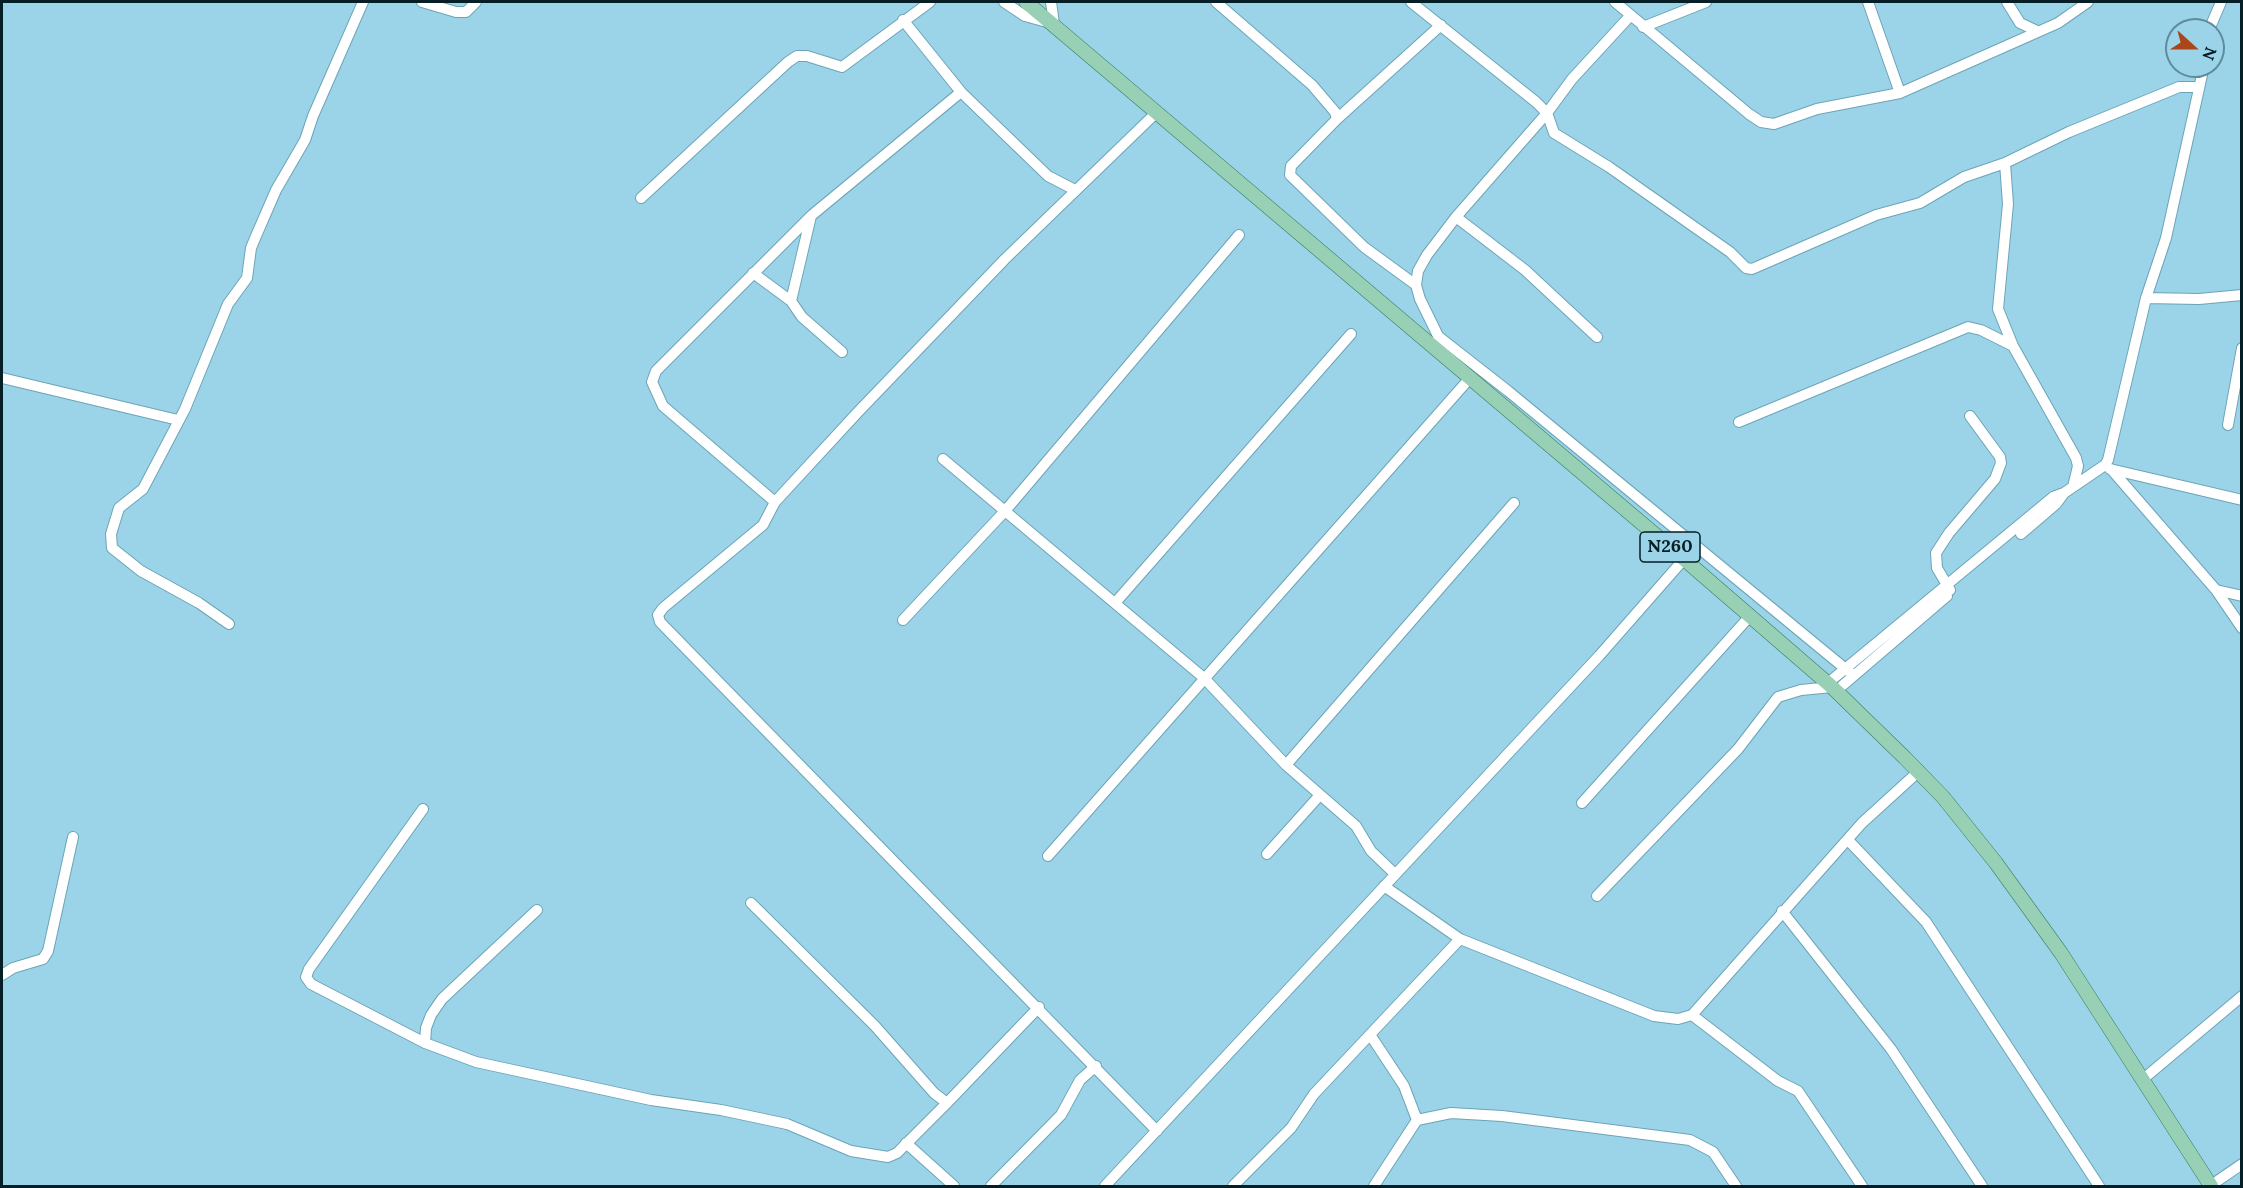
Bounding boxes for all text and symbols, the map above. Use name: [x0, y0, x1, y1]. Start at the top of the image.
north arrow: [2165, 18, 2225, 78]
text: N: [2198, 44, 2221, 63]
road number: N260: [1640, 532, 1700, 562]

